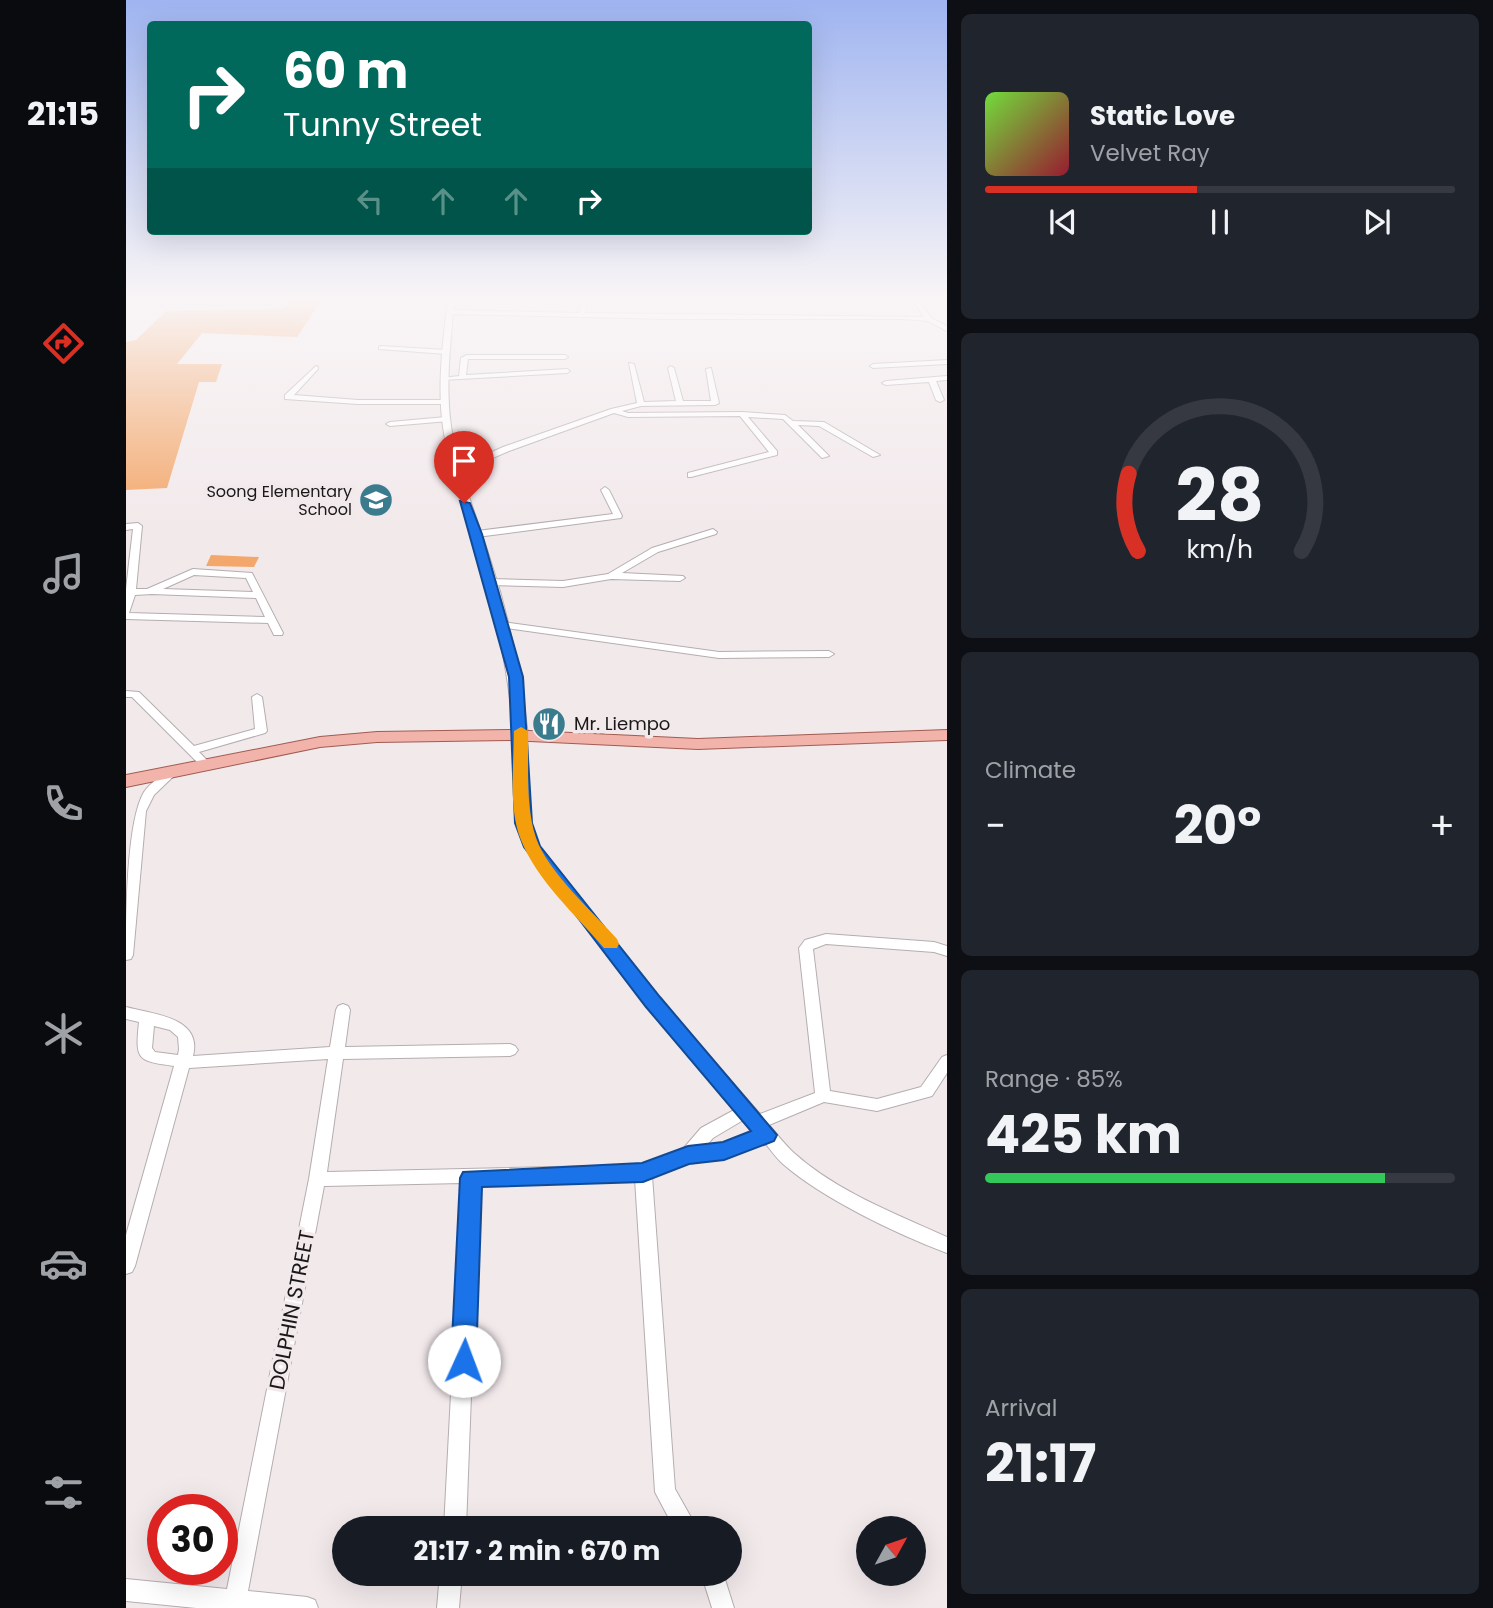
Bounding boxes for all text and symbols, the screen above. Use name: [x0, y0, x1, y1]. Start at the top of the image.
text: 60 m: [283, 37, 408, 105]
icon: right: [168, 49, 259, 140]
text: 21:15: [27, 91, 99, 136]
text: Static Love: [1090, 98, 1235, 134]
text: Tunny Street: [283, 102, 482, 147]
text: Velvet Ray: [1090, 137, 1210, 169]
icon: left: [351, 182, 389, 220]
icon: ahead: [424, 182, 462, 220]
icon: ahead: [497, 182, 535, 220]
icon: right: [570, 182, 608, 220]
icon: previous: [1044, 203, 1082, 241]
icon: pause: [1201, 203, 1239, 241]
icon: next: [1358, 203, 1396, 241]
icon: directions: [39, 319, 88, 368]
pin: [434, 431, 494, 503]
icon: arrive: [445, 442, 483, 480]
text: 28: [1176, 446, 1264, 547]
place label: Soong Elementary School: [206, 480, 352, 521]
school or university icon: Soong Elementary School: [357, 481, 395, 519]
text: km/h: [1187, 532, 1253, 567]
icon: music: [39, 549, 88, 598]
restaurant icon: Mr. Liempo: [530, 705, 568, 743]
place label: Mr. Liempo: [574, 711, 670, 736]
text: Climate: [985, 754, 1076, 786]
icon: phone: [39, 779, 88, 828]
text: 20°: [1174, 789, 1261, 862]
text: −: [985, 799, 1006, 852]
text: +: [1429, 799, 1455, 852]
icon: climate: [39, 1009, 88, 1058]
text: Range · 85%: [985, 1063, 1123, 1095]
text: 425 km: [985, 1098, 1182, 1171]
street label: DOLPHIN STREET: [262, 1228, 321, 1392]
icon: car: [39, 1239, 88, 1288]
position arrow: [427, 1324, 501, 1398]
text: Arrival: [985, 1392, 1057, 1424]
text: 21:17: [985, 1427, 1096, 1500]
icon: filters: [39, 1468, 88, 1517]
speed limit sign: 30: [147, 1494, 238, 1585]
north arrow: [856, 1516, 926, 1586]
map controls: [856, 1516, 926, 1586]
text: 21:17 · 2 min · 670 m: [414, 1533, 660, 1569]

